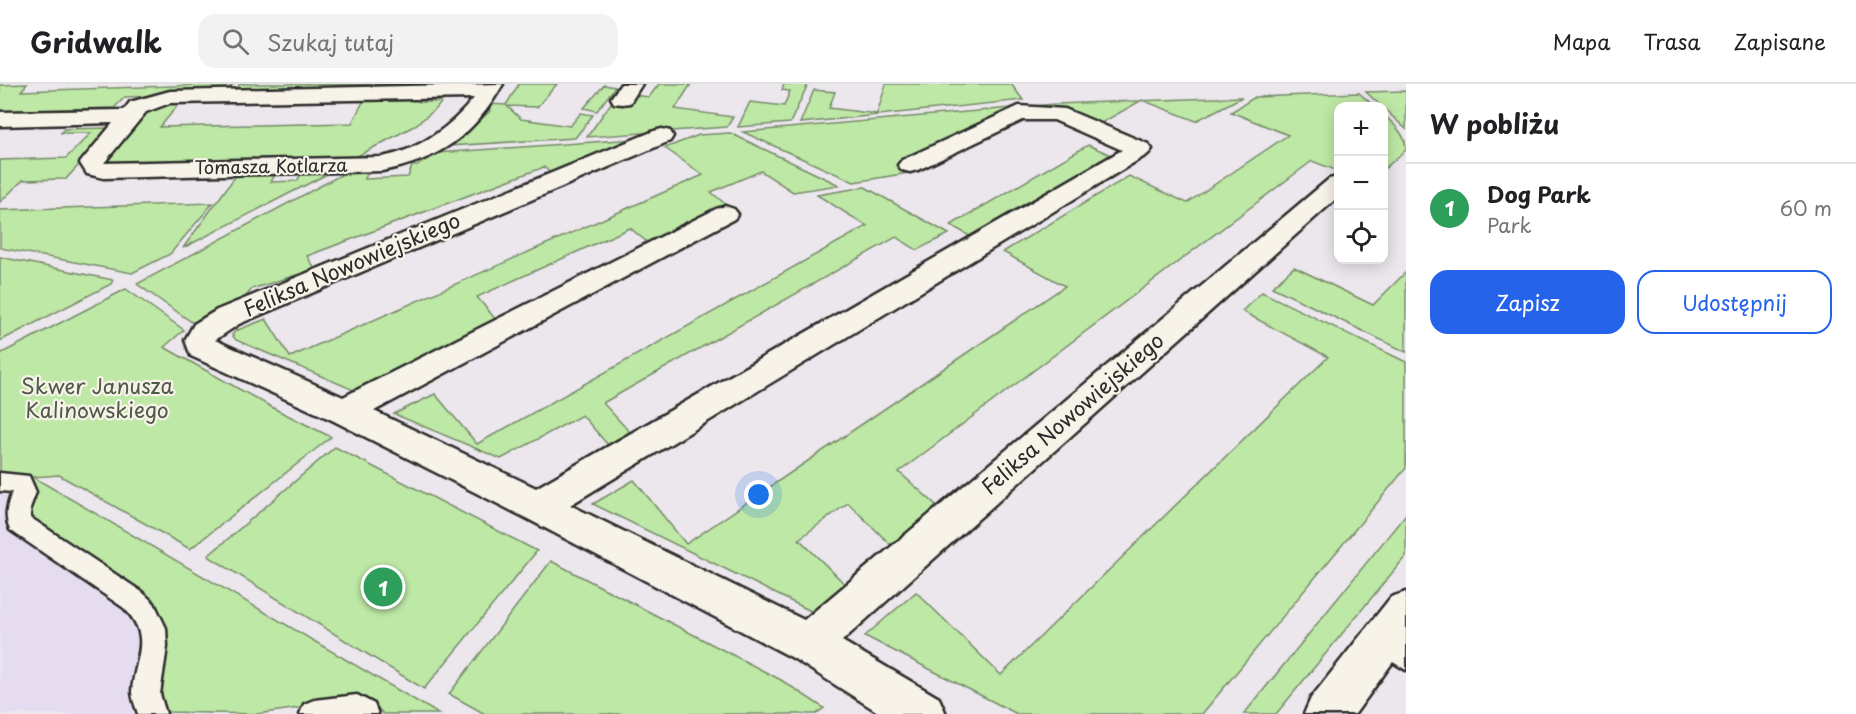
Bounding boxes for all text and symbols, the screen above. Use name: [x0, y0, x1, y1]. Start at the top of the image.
search box: [198, 14, 618, 68]
text: Gridwalk: [30, 20, 162, 63]
icon: search: [219, 25, 252, 58]
text: Szukaj tutaj: [267, 25, 394, 58]
text: Mapa: [1553, 25, 1610, 57]
text: Trasa: [1643, 25, 1700, 57]
text: Zapisane: [1733, 25, 1826, 57]
map controls: [1334, 102, 1388, 264]
button: +: [1334, 102, 1388, 156]
text: W pobliżu: [1430, 104, 1559, 143]
street label: Tomasza Kotlarza: [194, 151, 348, 180]
button: −: [1334, 156, 1388, 210]
text: Dog Park: [1487, 177, 1591, 210]
text: 1: [1445, 193, 1454, 223]
text: 60 m: [1780, 193, 1832, 223]
street label: Feliksa Nowowiejskiego: [238, 203, 465, 323]
button: locate: [1334, 210, 1388, 264]
text: Park: [1487, 210, 1532, 240]
button: Zapisz: [1430, 270, 1625, 334]
button: Udostępnij: [1637, 270, 1832, 334]
street label: Feliksa Nowowiejskiego: [973, 324, 1170, 501]
park label: Skwer Janusza Kalinowskiego: [20, 369, 174, 425]
your location: [744, 480, 773, 509]
pin: 1: [364, 564, 403, 610]

